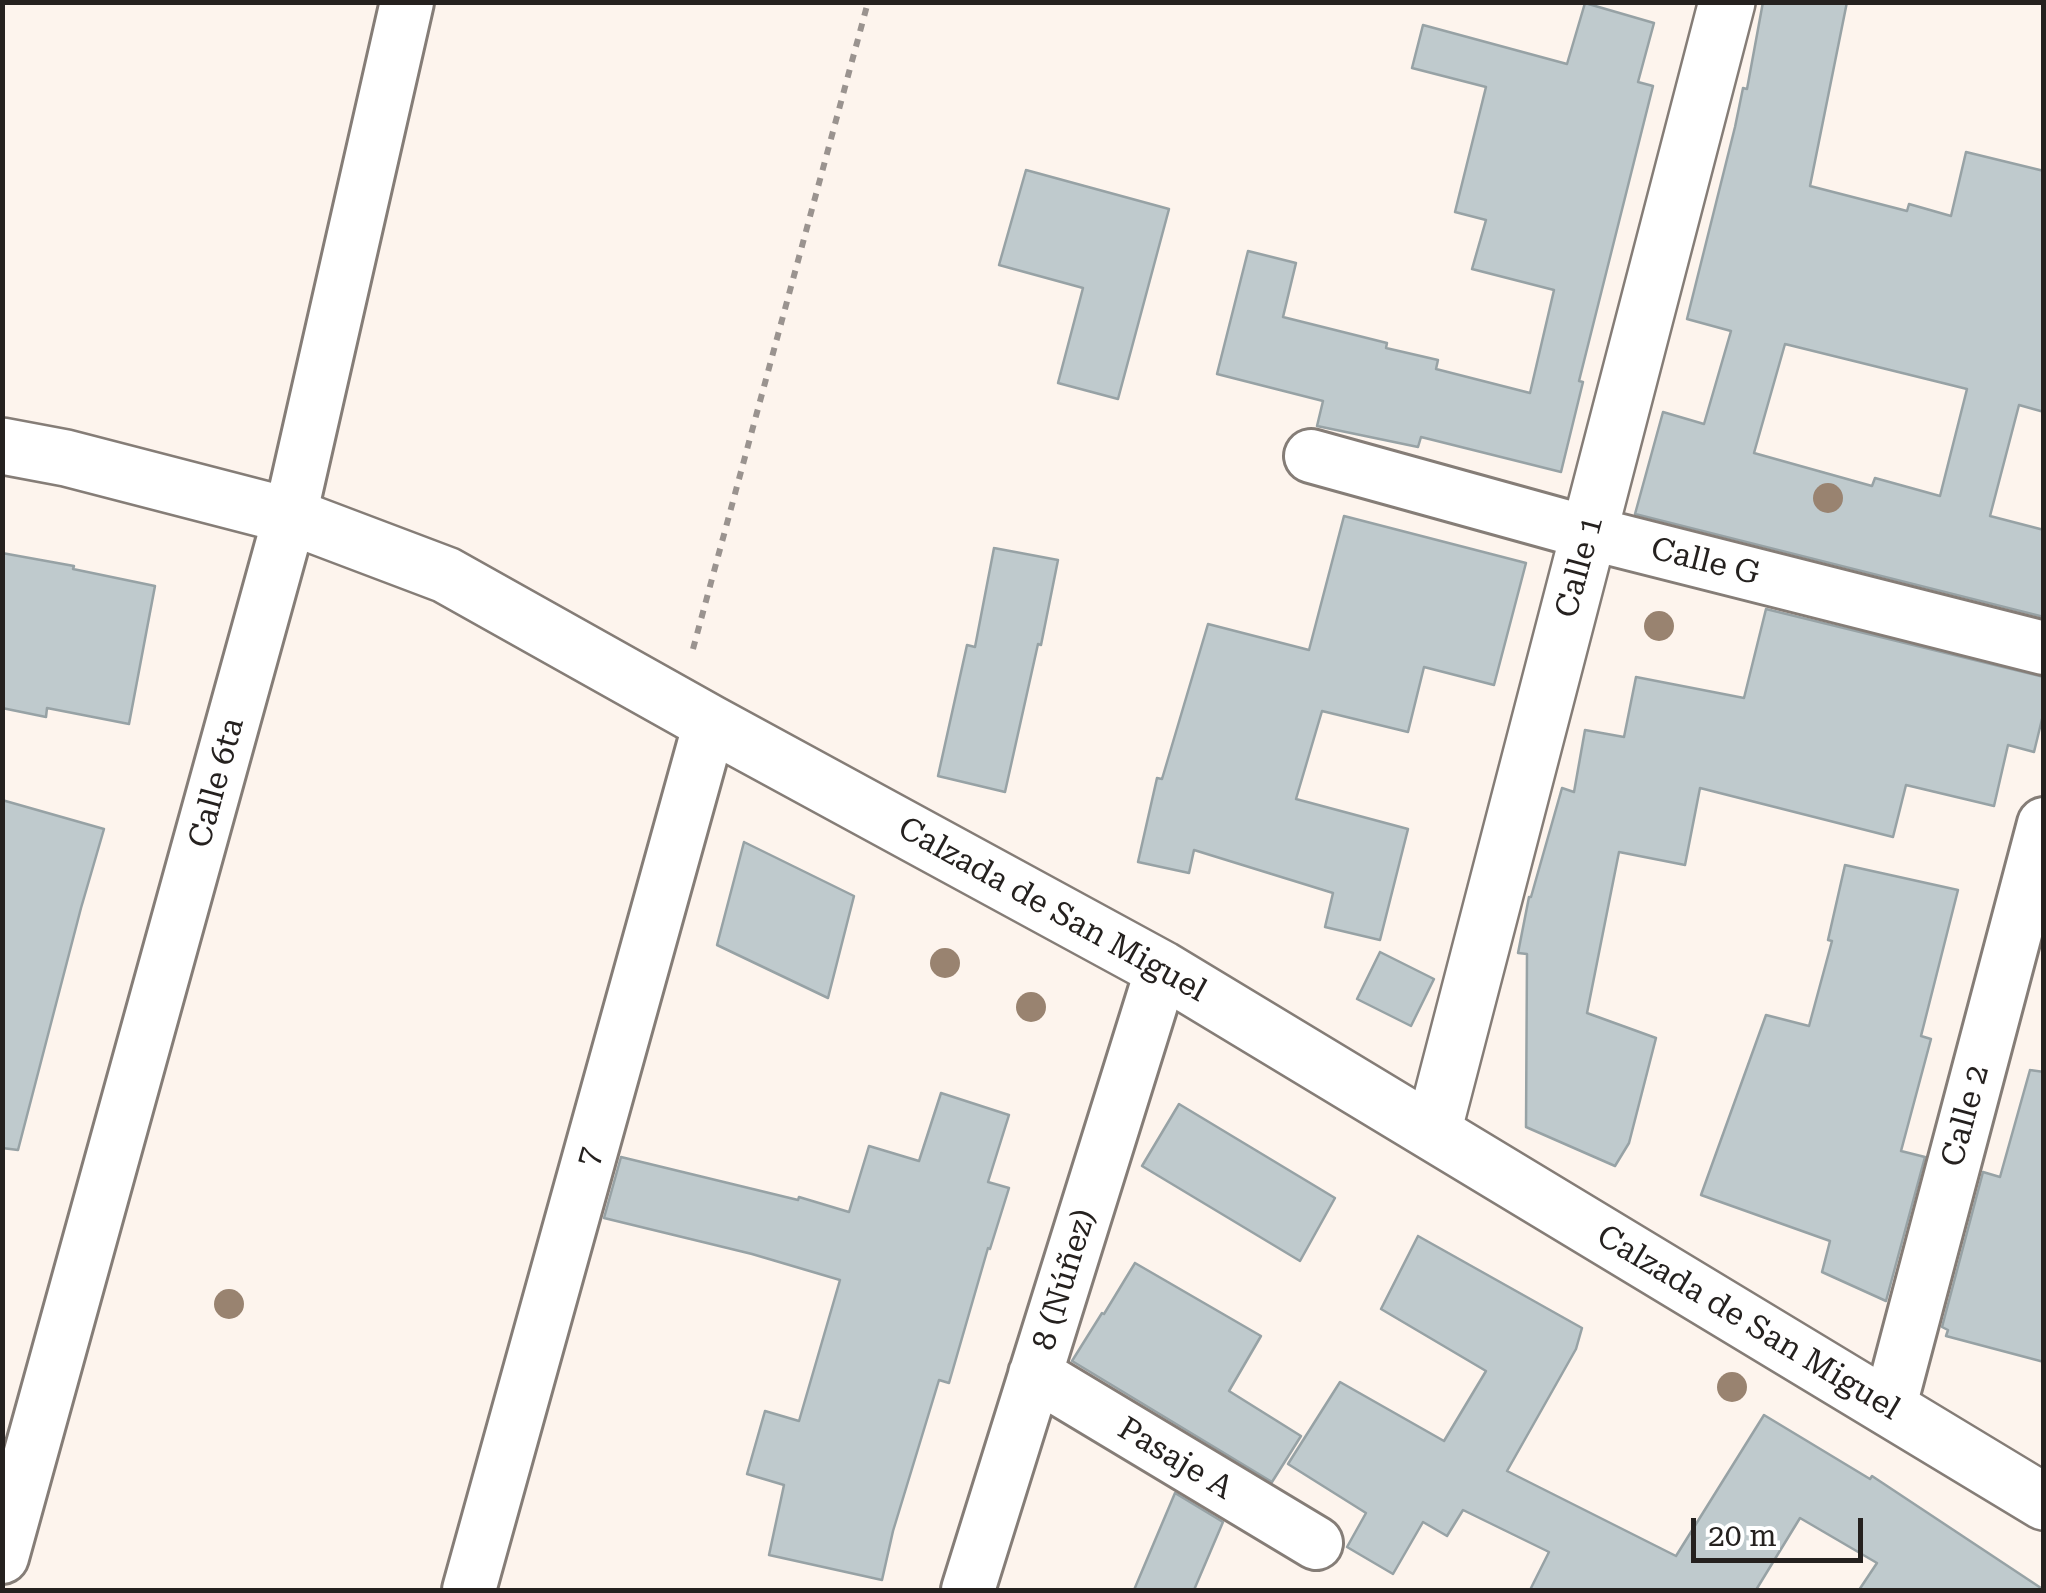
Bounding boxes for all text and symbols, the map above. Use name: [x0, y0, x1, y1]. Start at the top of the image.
street label: Calle 1: [1548, 512, 1612, 622]
street label: Calle G: [1647, 530, 1763, 594]
street label: Calle 6ta: [181, 714, 253, 852]
street label: Calzada de San Miguel: [891, 809, 1213, 1011]
street label: Calle 2: [1934, 1061, 1998, 1171]
street label: 7: [569, 1143, 611, 1171]
street label: 8 (Núñez): [1025, 1205, 1105, 1355]
street label: Calzada de San Miguel: [1590, 1217, 1906, 1429]
street label: Pasaje A: [1111, 1410, 1239, 1508]
scale bar: [1696, 1498, 1868, 1560]
text: 20 m: [1708, 1518, 1777, 1553]

